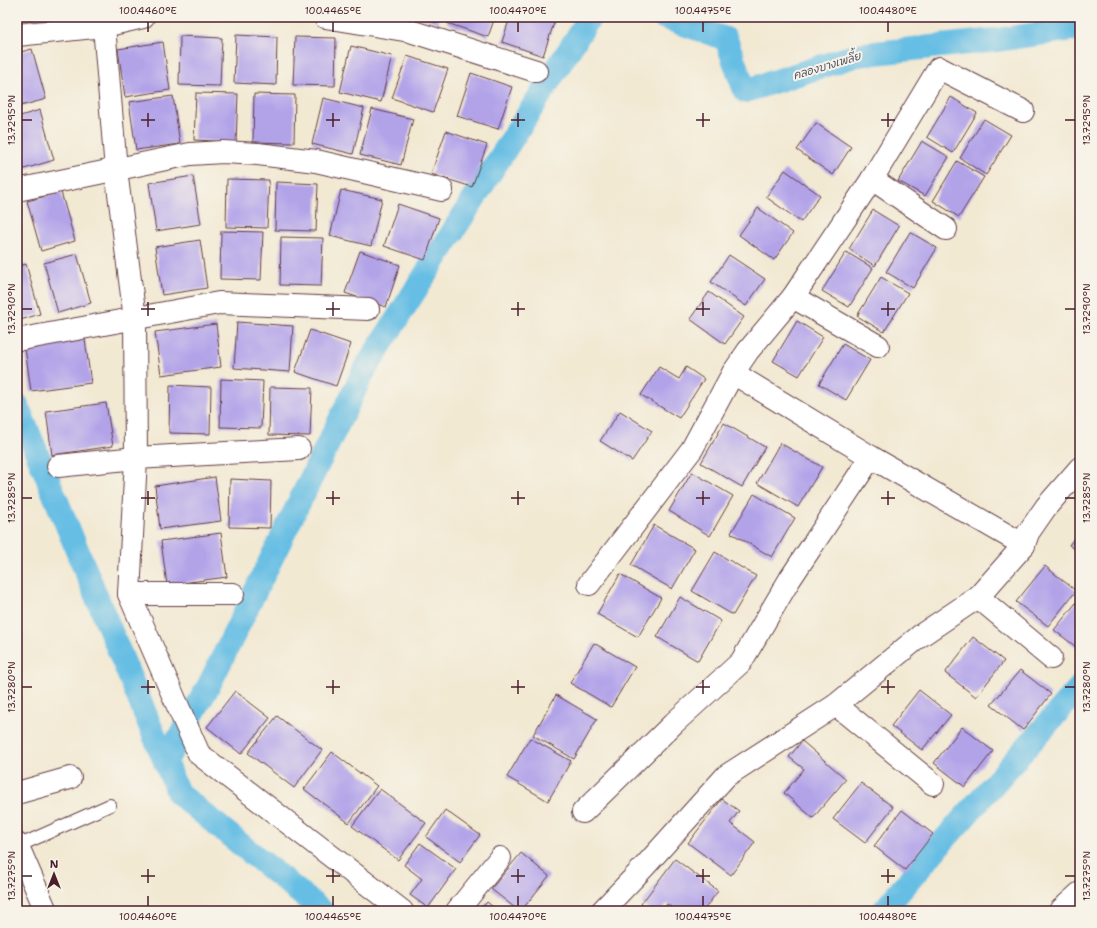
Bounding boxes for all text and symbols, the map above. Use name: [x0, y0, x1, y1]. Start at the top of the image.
text: 100.4460°E: [119, 4, 177, 17]
text: 100.4465°E: [305, 4, 361, 17]
text: 100.4470°E: [489, 4, 547, 17]
text: 100.4475°E: [675, 4, 731, 17]
text: 100.4480°E: [859, 4, 917, 17]
water label: คลองบางเพลี้ย: [790, 45, 864, 83]
text: 13.7295°N: [5, 95, 18, 145]
text: 13.7295°N: [1080, 95, 1093, 145]
text: 13.7290°N: [5, 283, 18, 335]
text: 13.7290°N: [1080, 283, 1093, 335]
text: 13.7285°N: [5, 473, 18, 523]
text: 13.7285°N: [1080, 473, 1093, 523]
text: 13.7280°N: [5, 661, 18, 713]
text: 13.7280°N: [1080, 661, 1093, 713]
text: 13.7275°N: [5, 851, 18, 901]
text: 13.7275°N: [1080, 851, 1093, 901]
north arrow: [34, 854, 74, 894]
text: N: [50, 857, 59, 872]
text: 100.4460°E: [119, 910, 177, 923]
text: 100.4465°E: [305, 910, 361, 923]
text: 100.4470°E: [489, 910, 547, 923]
text: 100.4475°E: [675, 910, 731, 923]
text: 100.4480°E: [859, 910, 917, 923]

